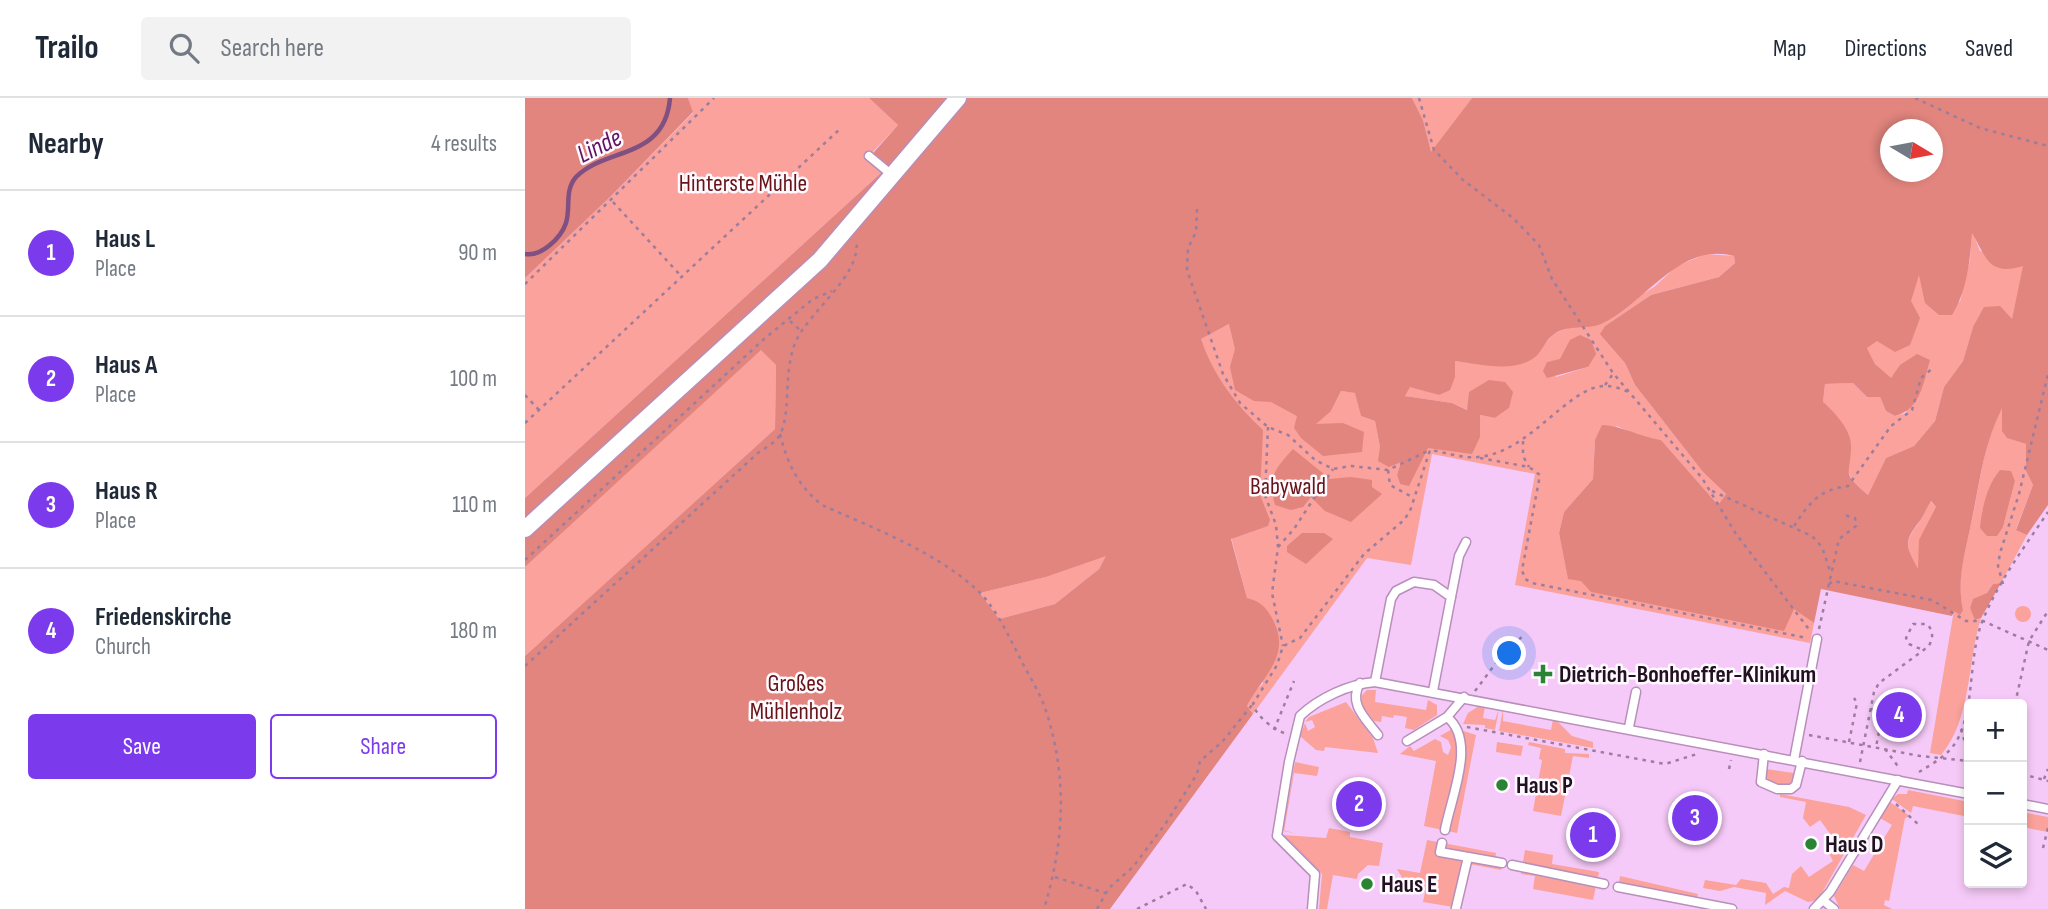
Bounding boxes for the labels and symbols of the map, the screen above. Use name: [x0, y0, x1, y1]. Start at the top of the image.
north arrow: [1880, 119, 1943, 182]
water label: Linde: [572, 122, 627, 170]
park label: Hinterste Mühle: [679, 169, 807, 198]
park label: Babywald: [1250, 472, 1326, 501]
your location: [1492, 636, 1526, 670]
place label: Dietrich-Bonhoeffer-Klinikum: [1559, 660, 1816, 689]
marker: Dietrich-Bonhoeffer-Klinikum: [1533, 664, 1553, 684]
park label: Großes Mühlenholz: [750, 669, 843, 726]
pin: 4: [1876, 689, 1922, 741]
place label: Haus P: [1516, 771, 1573, 800]
marker: Haus P: [1494, 777, 1510, 793]
pin: 2: [1336, 778, 1382, 830]
pin: 3: [1672, 792, 1718, 844]
pin: 1: [1570, 809, 1616, 861]
place label: Haus D: [1825, 830, 1884, 859]
marker: Haus D: [1803, 836, 1819, 852]
place label: Haus E: [1381, 870, 1437, 899]
marker: Haus E: [1359, 876, 1375, 892]

